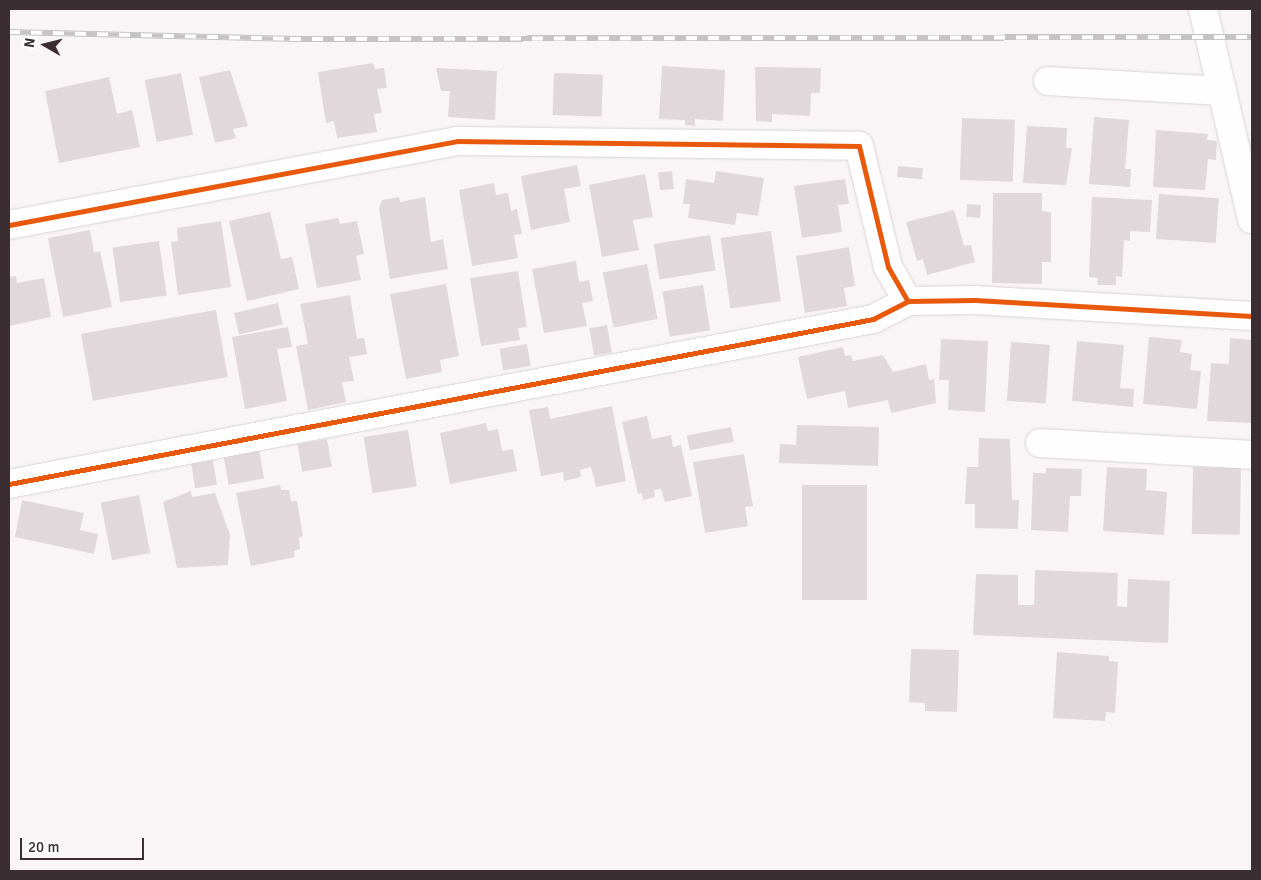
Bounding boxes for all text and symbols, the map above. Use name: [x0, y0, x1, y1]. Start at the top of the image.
north arrow: [20, 20, 70, 70]
text: N: [21, 37, 39, 49]
scale bar: [22, 828, 146, 860]
text: 20 m: [28, 838, 59, 856]

